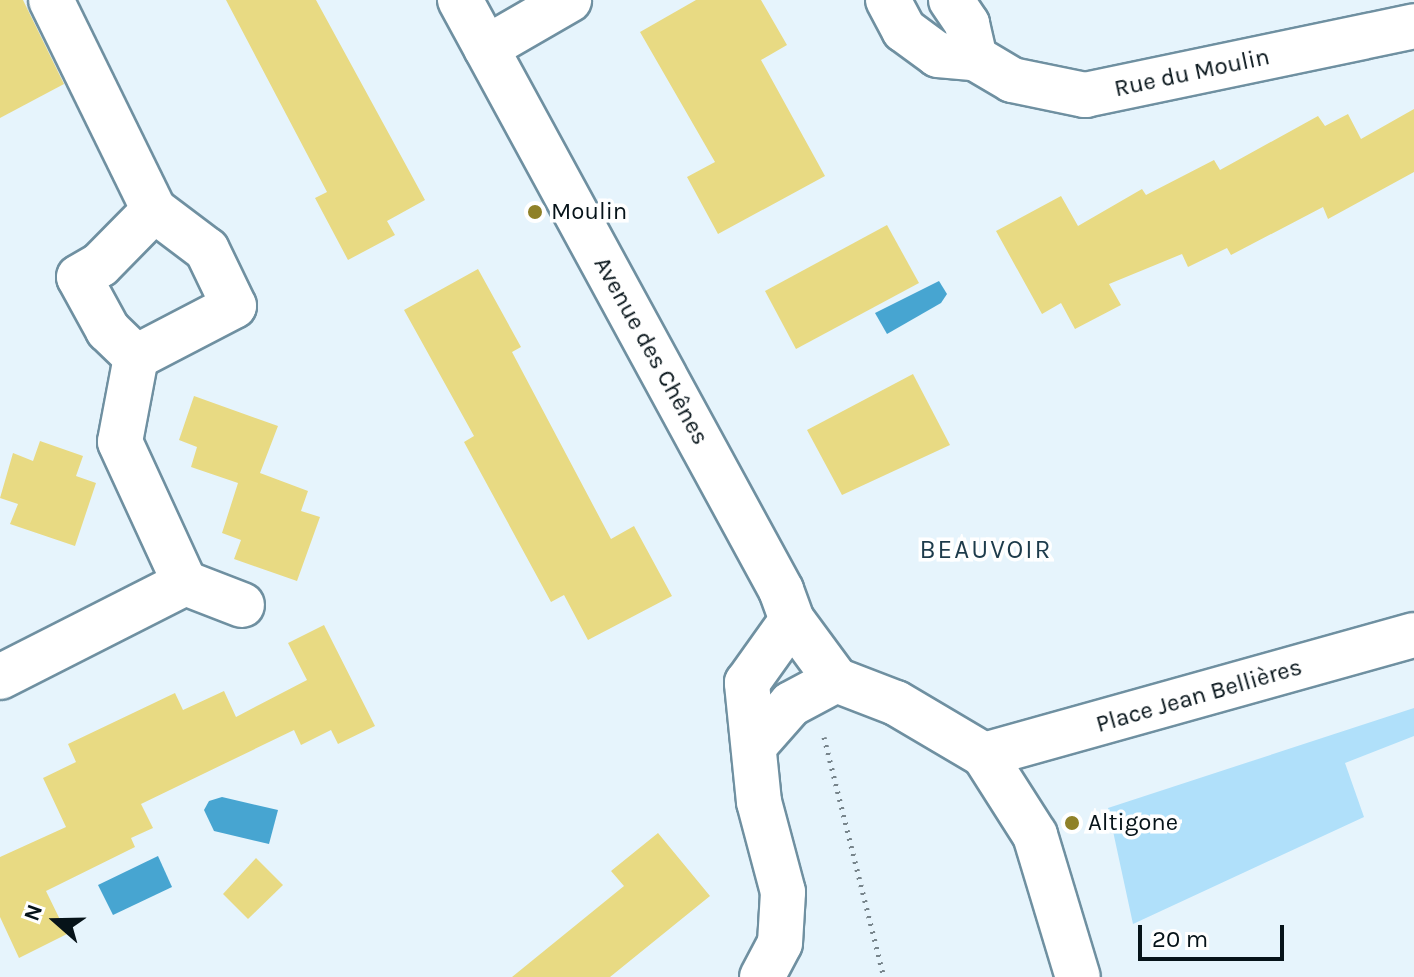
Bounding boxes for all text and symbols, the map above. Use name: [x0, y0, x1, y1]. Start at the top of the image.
street label: Rue du Moulin: [1112, 42, 1272, 104]
place label: Moulin: [551, 198, 627, 226]
marker: Moulin: [526, 203, 544, 221]
street label: Avenue des Chênes: [587, 252, 715, 450]
district label: BEAUVOIR: [919, 534, 1053, 566]
street label: Place Jean Bellières: [1093, 653, 1305, 739]
place label: Altigone: [1088, 809, 1178, 837]
marker: Altigone: [1063, 814, 1081, 832]
north arrow: [16, 881, 96, 961]
text: N: [19, 901, 48, 925]
scale bar: [1142, 909, 1288, 959]
text: 20 m: [1152, 925, 1208, 953]

